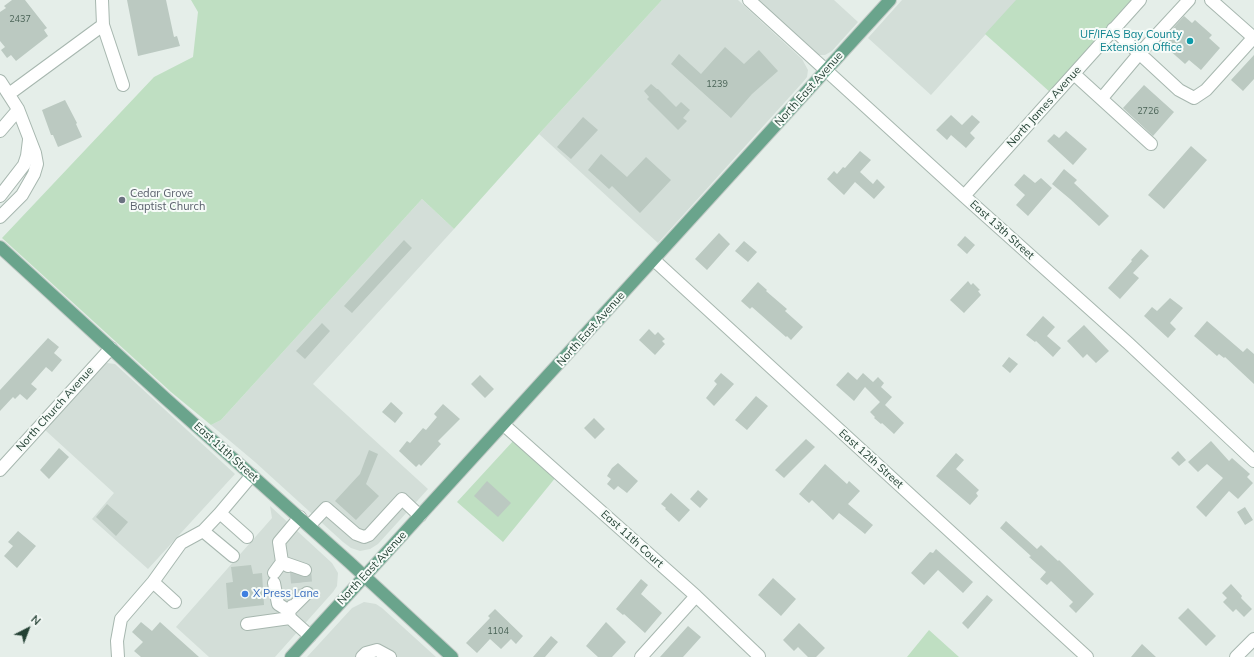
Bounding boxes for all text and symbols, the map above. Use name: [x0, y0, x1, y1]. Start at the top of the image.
house number: 2437: [9, 14, 31, 24]
place label: UF/IFAS Bay County Extension Office: [1080, 28, 1182, 54]
marker: UF/IFAS Bay County Extension Office: [1185, 36, 1195, 46]
street label: North East Avenue: [772, 49, 846, 129]
street label: North James Avenue: [1004, 64, 1084, 150]
house number: 1239: [706, 79, 728, 89]
house number: 2726: [1137, 106, 1159, 116]
place label: Cedar Grove Baptist Church: [130, 187, 205, 213]
marker: Cedar Grove Baptist Church: [117, 195, 127, 205]
street label: East 13th Street: [967, 198, 1037, 262]
street label: North East Avenue: [554, 289, 628, 369]
street label: North Church Avenue: [14, 364, 96, 454]
street label: East 11th Street: [191, 420, 261, 484]
street label: East 12th Street: [836, 427, 906, 491]
street label: East 11th Court: [598, 508, 666, 570]
street label: North East Avenue: [335, 529, 409, 607]
place label: X Press Lane: [253, 587, 319, 601]
marker: X Press Lane: [240, 589, 250, 599]
north arrow: [8, 609, 48, 649]
text: N: [28, 612, 44, 628]
house number: 1104: [487, 626, 509, 636]

